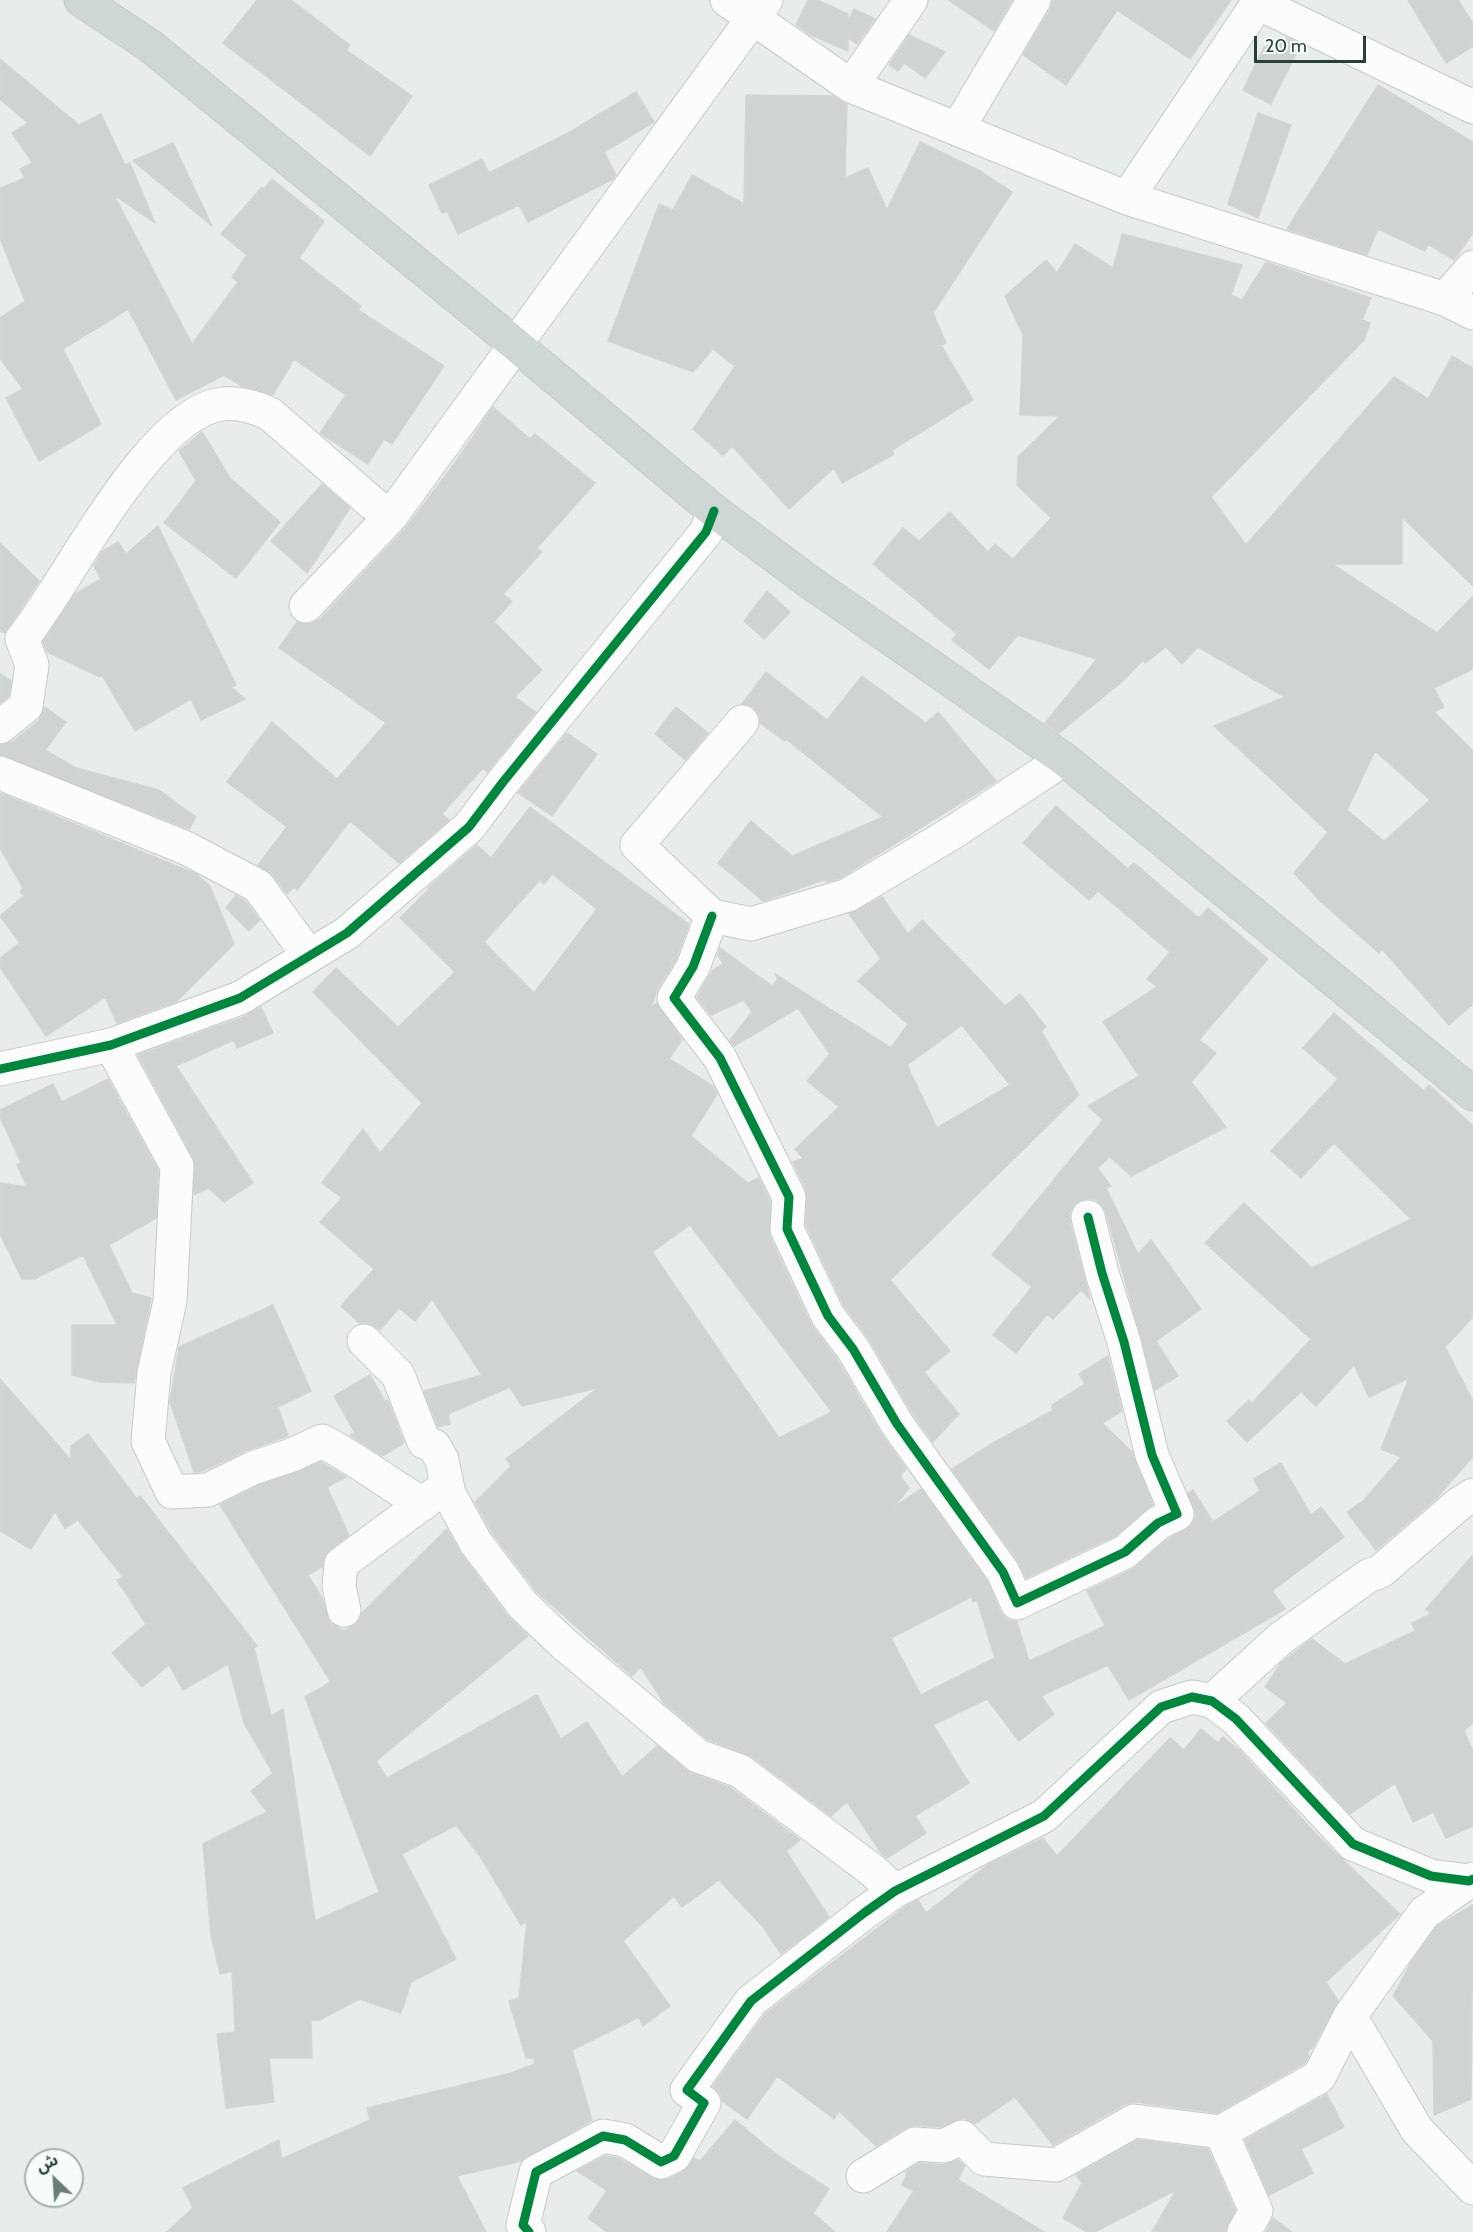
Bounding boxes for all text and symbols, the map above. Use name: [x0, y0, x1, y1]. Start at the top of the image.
scale bar: [1257, 24, 1370, 62]
text: 20 m: [1265, 35, 1307, 57]
north arrow: [24, 2148, 84, 2208]
text: ش: [33, 2150, 61, 2176]

